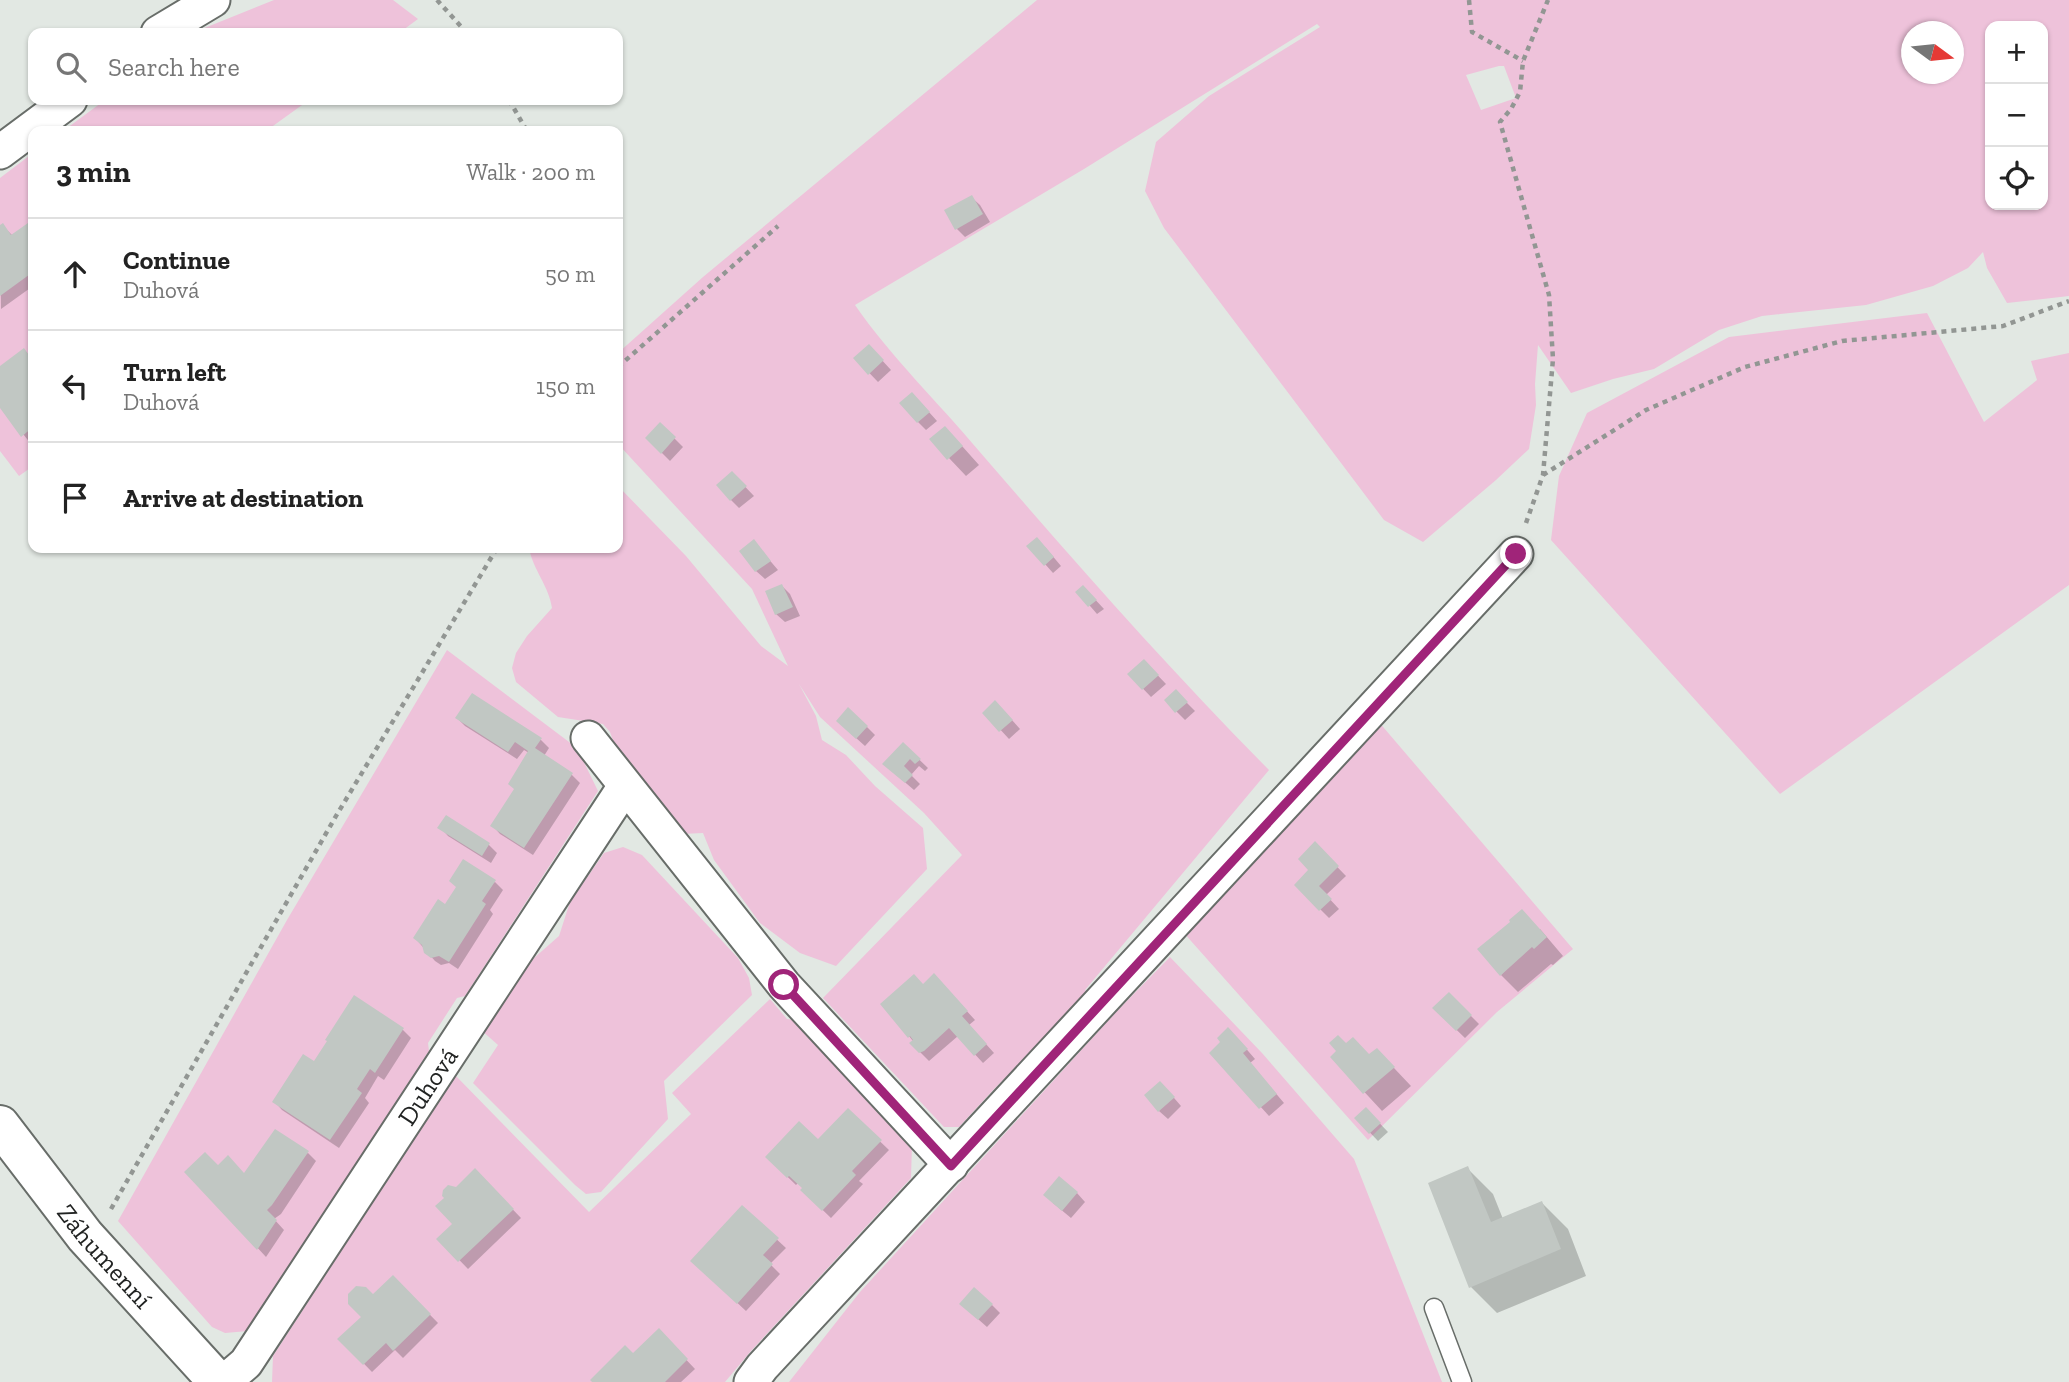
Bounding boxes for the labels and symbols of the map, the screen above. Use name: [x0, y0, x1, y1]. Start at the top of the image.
north arrow: [1901, 21, 1964, 84]
route end: [1500, 538, 1531, 569]
route start: [768, 969, 799, 1000]
street label: Duhová: [391, 1041, 465, 1131]
street label: Záhumenní: [50, 1198, 159, 1315]

